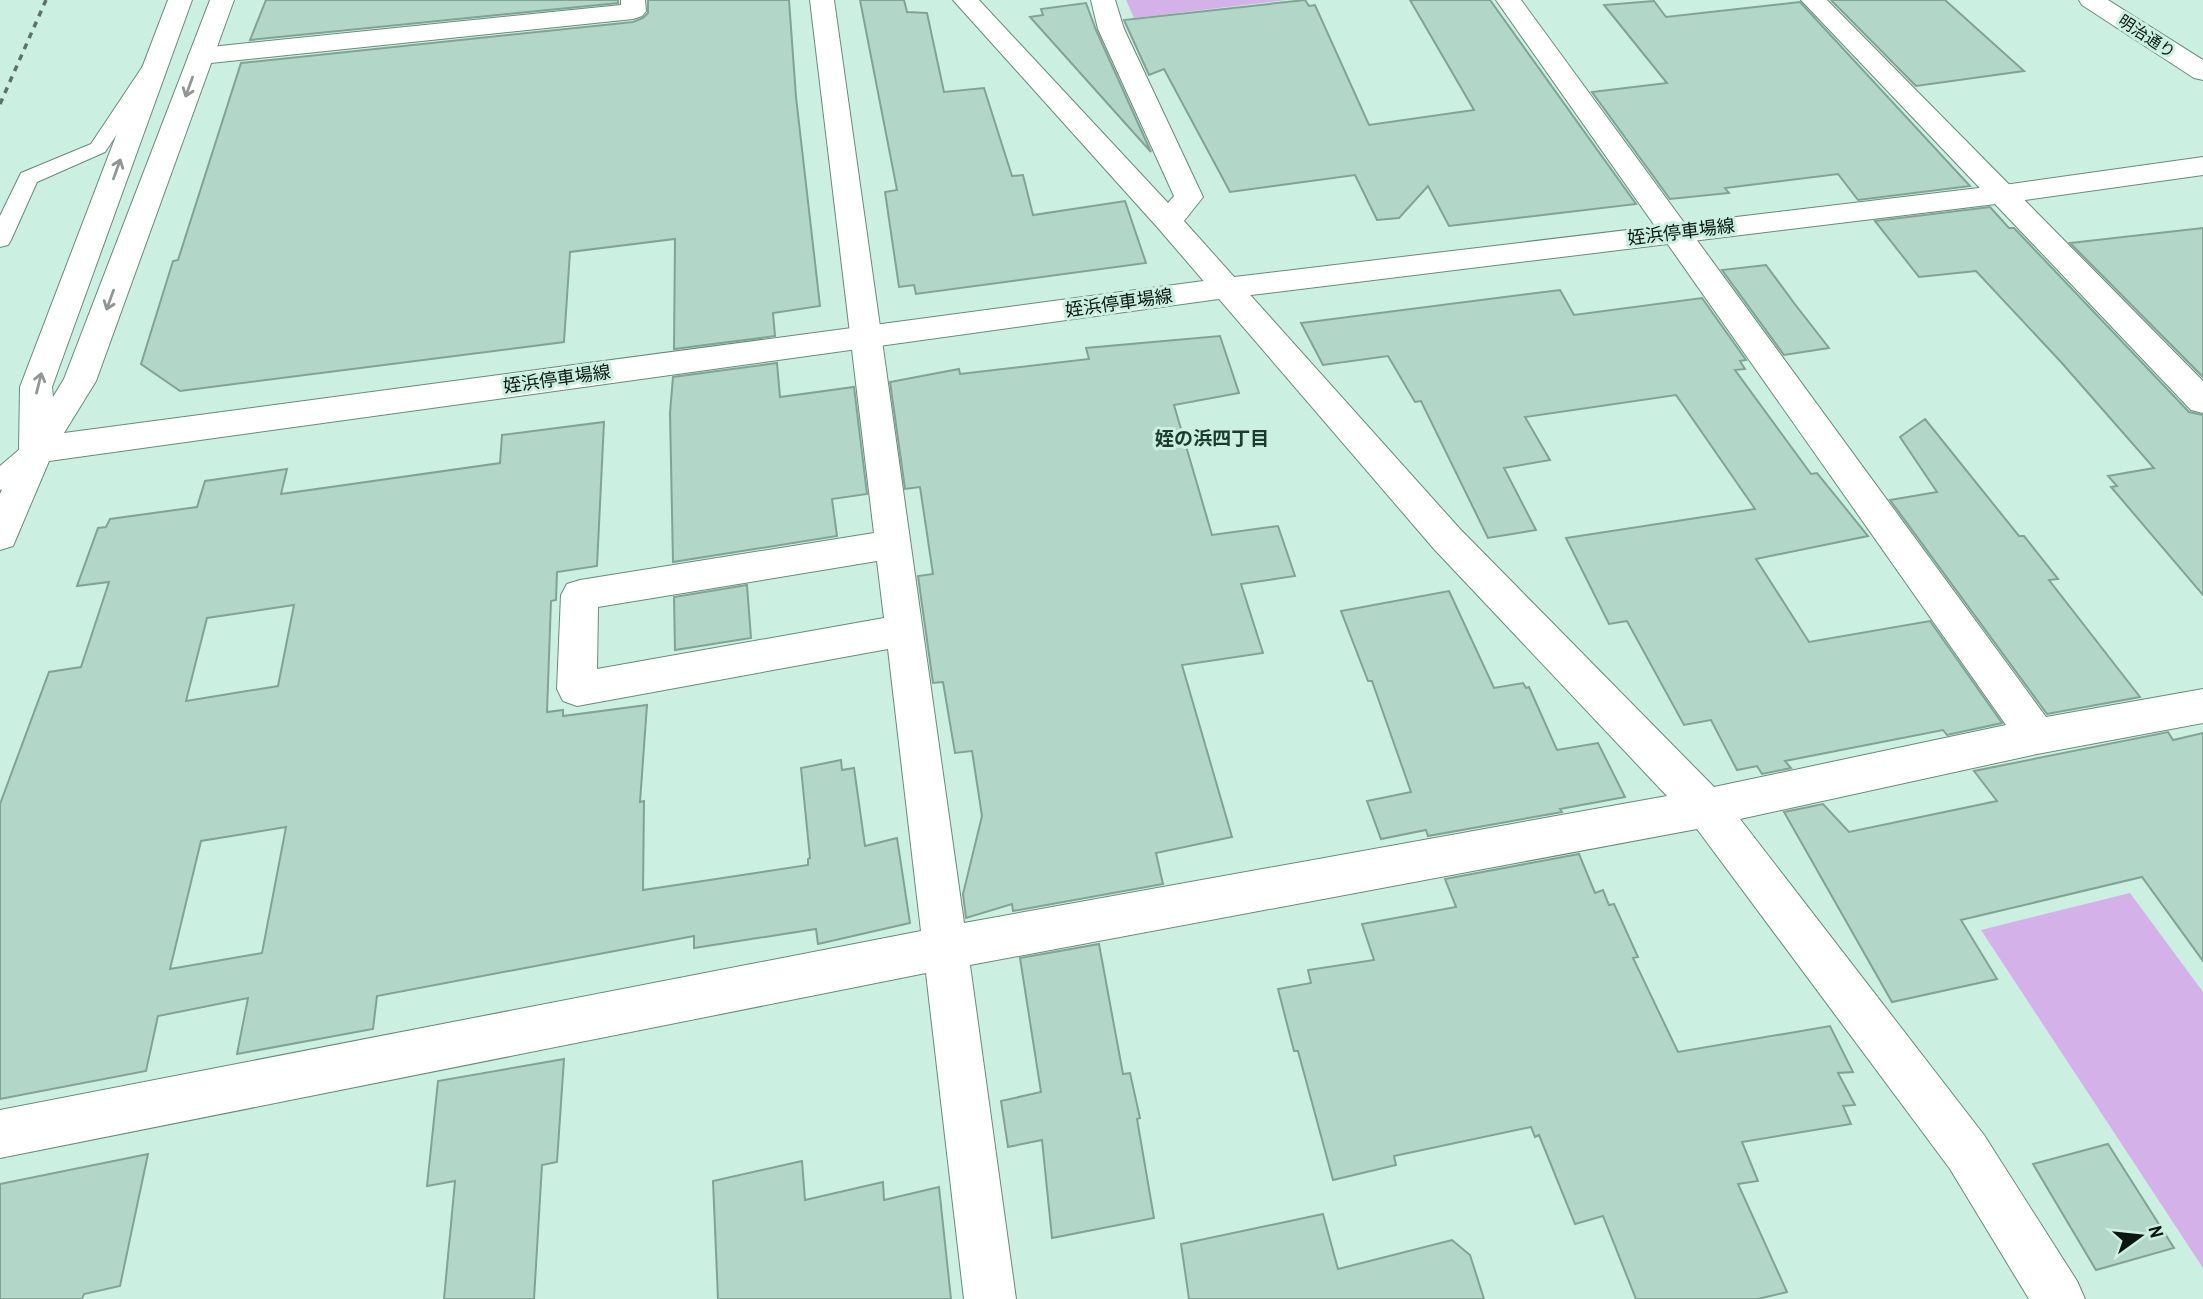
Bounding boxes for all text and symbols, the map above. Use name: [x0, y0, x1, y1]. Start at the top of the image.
street label: 明治通り: [2114, 9, 2180, 63]
one-way arrow: [182, 75, 195, 97]
one-way arrow: [111, 158, 124, 180]
street label: 姪浜停車場線: [1626, 213, 1736, 250]
street label: 姪浜停車場線: [1064, 283, 1174, 322]
one-way arrow: [103, 288, 115, 310]
street label: 姪浜停車場線: [502, 359, 612, 398]
one-way arrow: [33, 372, 46, 394]
district label: 姪の浜四丁目: [1155, 425, 1269, 451]
north arrow: [2105, 1201, 2175, 1271]
text: N: [2142, 1223, 2170, 1240]

